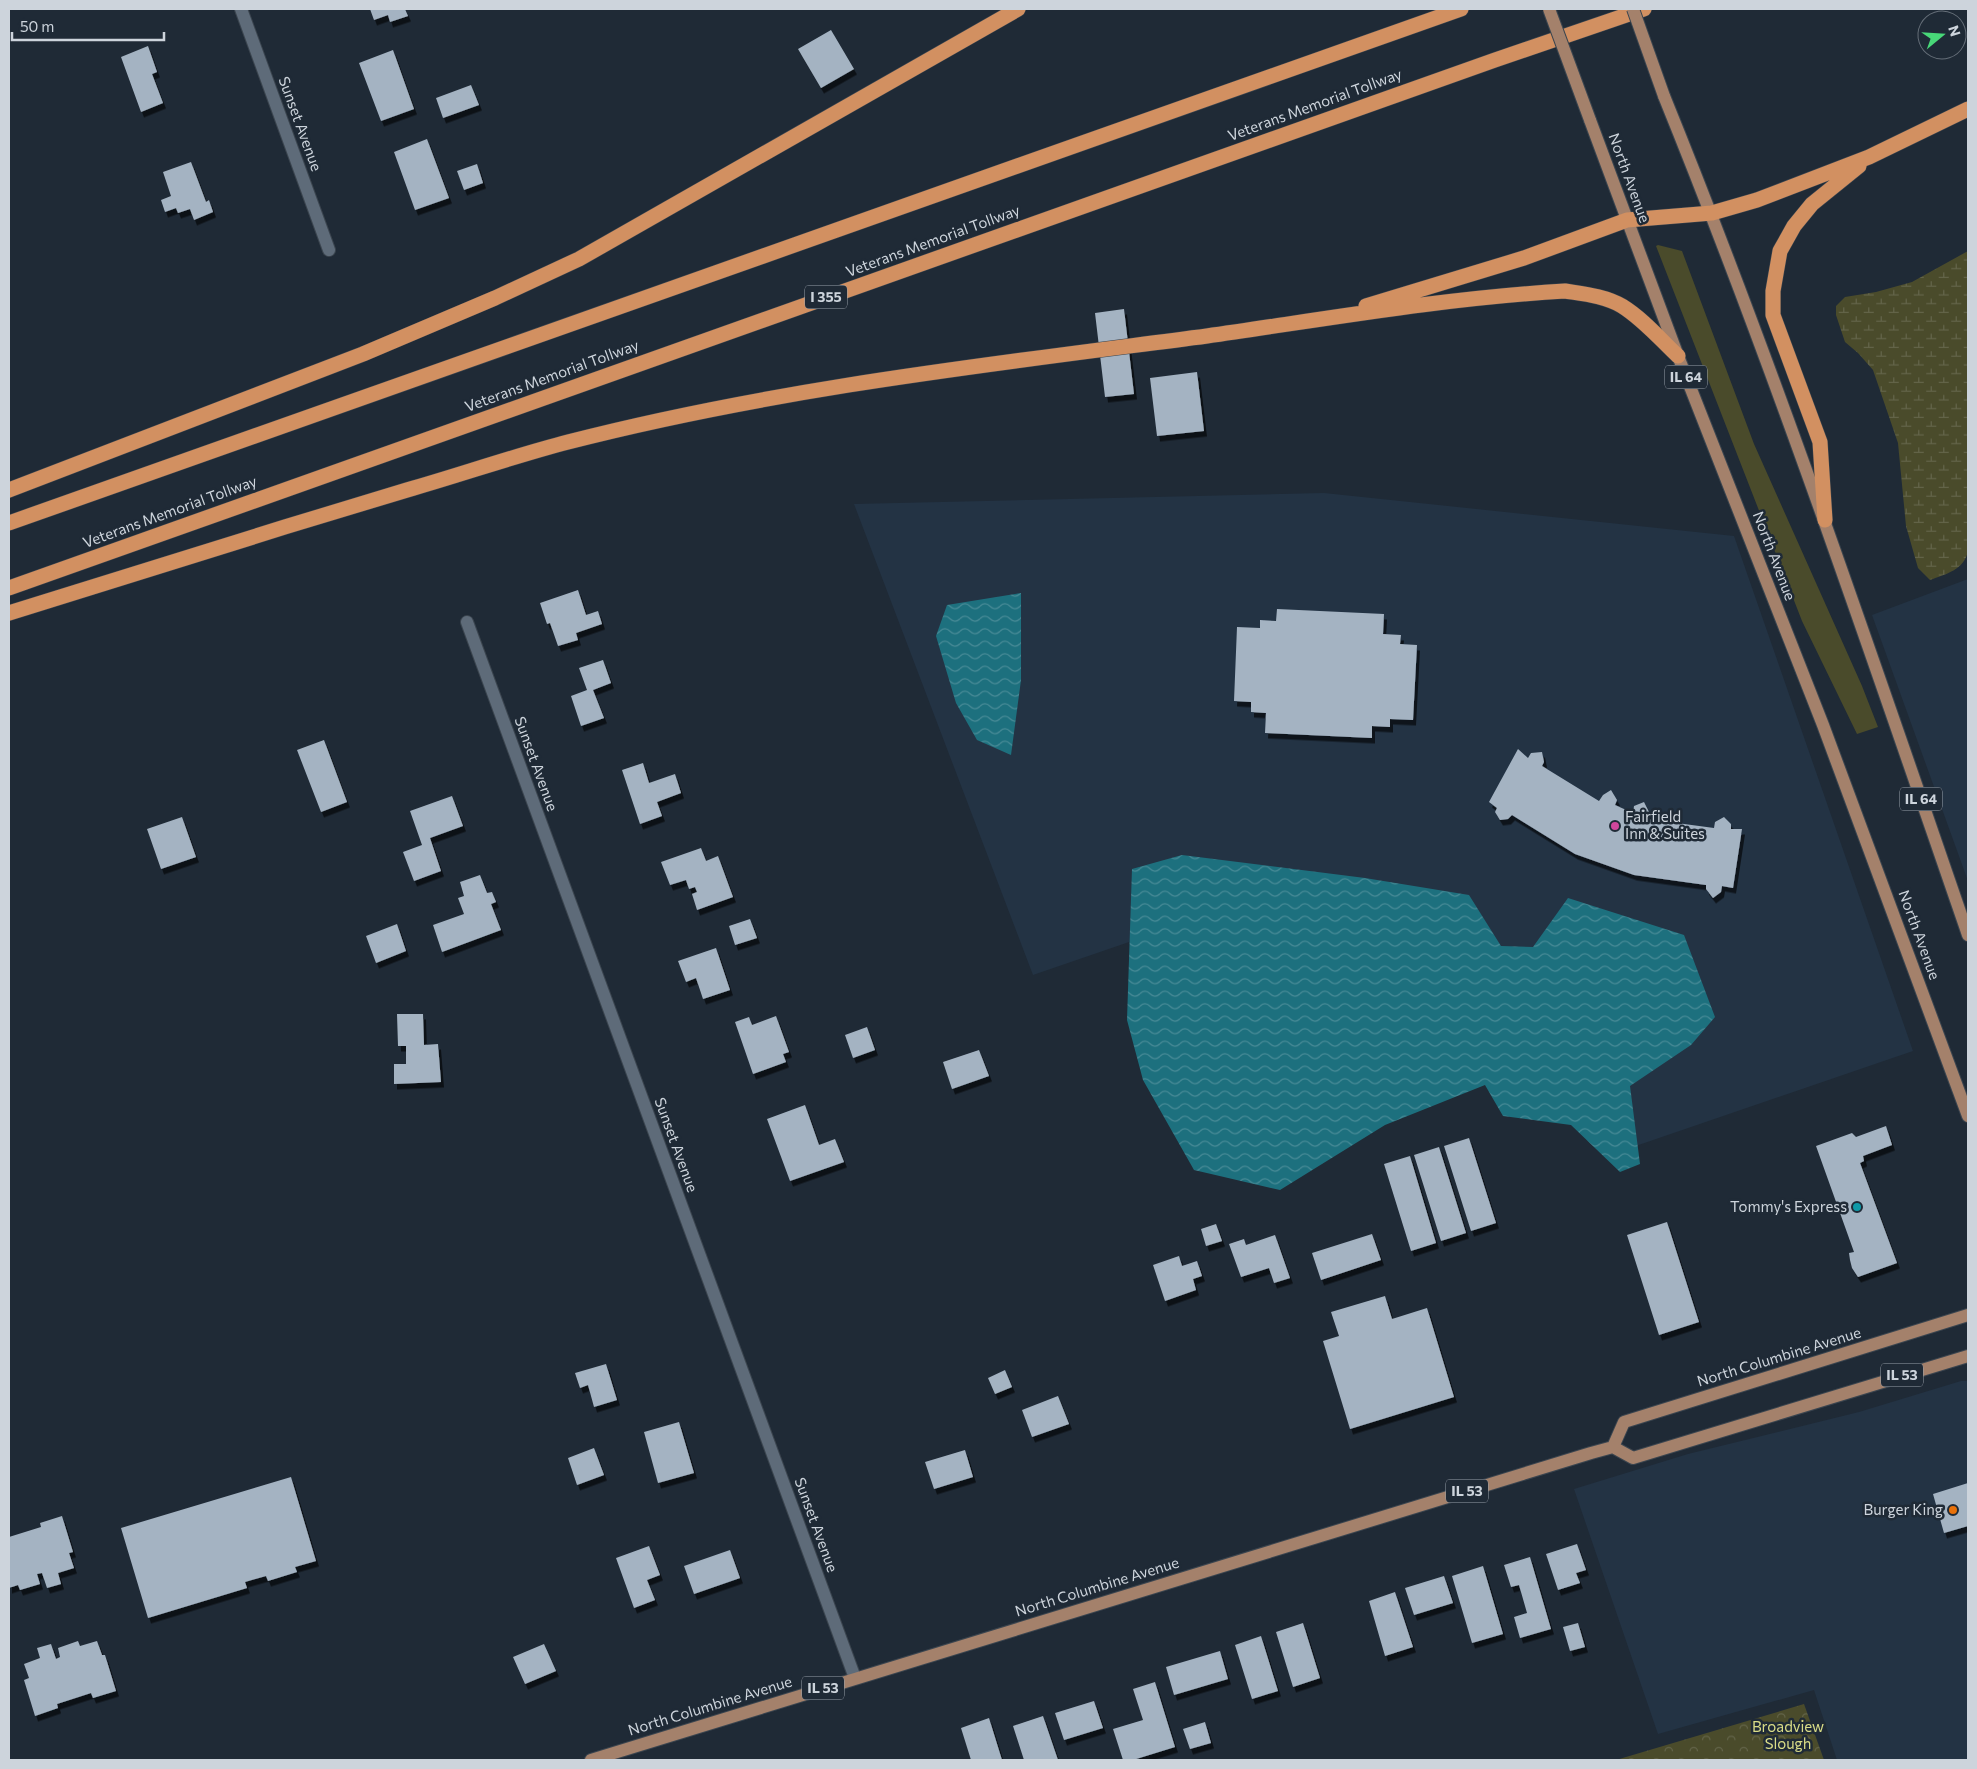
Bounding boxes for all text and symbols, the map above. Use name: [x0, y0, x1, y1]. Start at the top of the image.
scale bar: [12, 10, 165, 42]
north arrow: [1917, 10, 1967, 60]
text: 50 m: [20, 17, 54, 35]
text: N: [1945, 23, 1965, 38]
street label: Veterans Memorial Tollway: [1225, 64, 1404, 144]
street label: Sunset Avenue: [275, 74, 326, 174]
street label: North Avenue: [1605, 130, 1654, 225]
street label: Veterans Memorial Tollway: [843, 200, 1022, 280]
road number: I 355: [805, 286, 847, 308]
street label: Veterans Memorial Tollway: [462, 335, 641, 415]
road number: IL 64: [1665, 366, 1707, 388]
street label: Veterans Memorial Tollway: [80, 471, 259, 551]
street label: North Avenue: [1750, 509, 1800, 603]
street label: Sunset Avenue: [511, 714, 562, 814]
road number: IL 64: [1900, 788, 1942, 811]
place label: Fairfield Inn & Suites: [1625, 807, 1705, 842]
marker: Fairfield Inn & Suites: [1609, 820, 1621, 832]
street label: North Avenue: [1895, 887, 1944, 982]
street label: Sunset Avenue: [651, 1095, 702, 1195]
place label: Tommy's Express: [1730, 1197, 1847, 1215]
marker: Tommy's Express: [1851, 1201, 1863, 1213]
street label: North Columbine Avenue: [1695, 1322, 1863, 1390]
road number: IL 53: [1881, 1364, 1923, 1386]
street label: Sunset Avenue: [791, 1475, 842, 1575]
road number: IL 53: [1446, 1480, 1488, 1502]
place label: Burger King: [1864, 1500, 1943, 1518]
marker: Burger King: [1947, 1504, 1959, 1516]
street label: North Columbine Avenue: [1013, 1552, 1181, 1620]
street label: North Columbine Avenue: [626, 1671, 794, 1739]
road number: IL 53: [802, 1676, 844, 1700]
park label: Broadview Slough: [1752, 1717, 1824, 1752]

